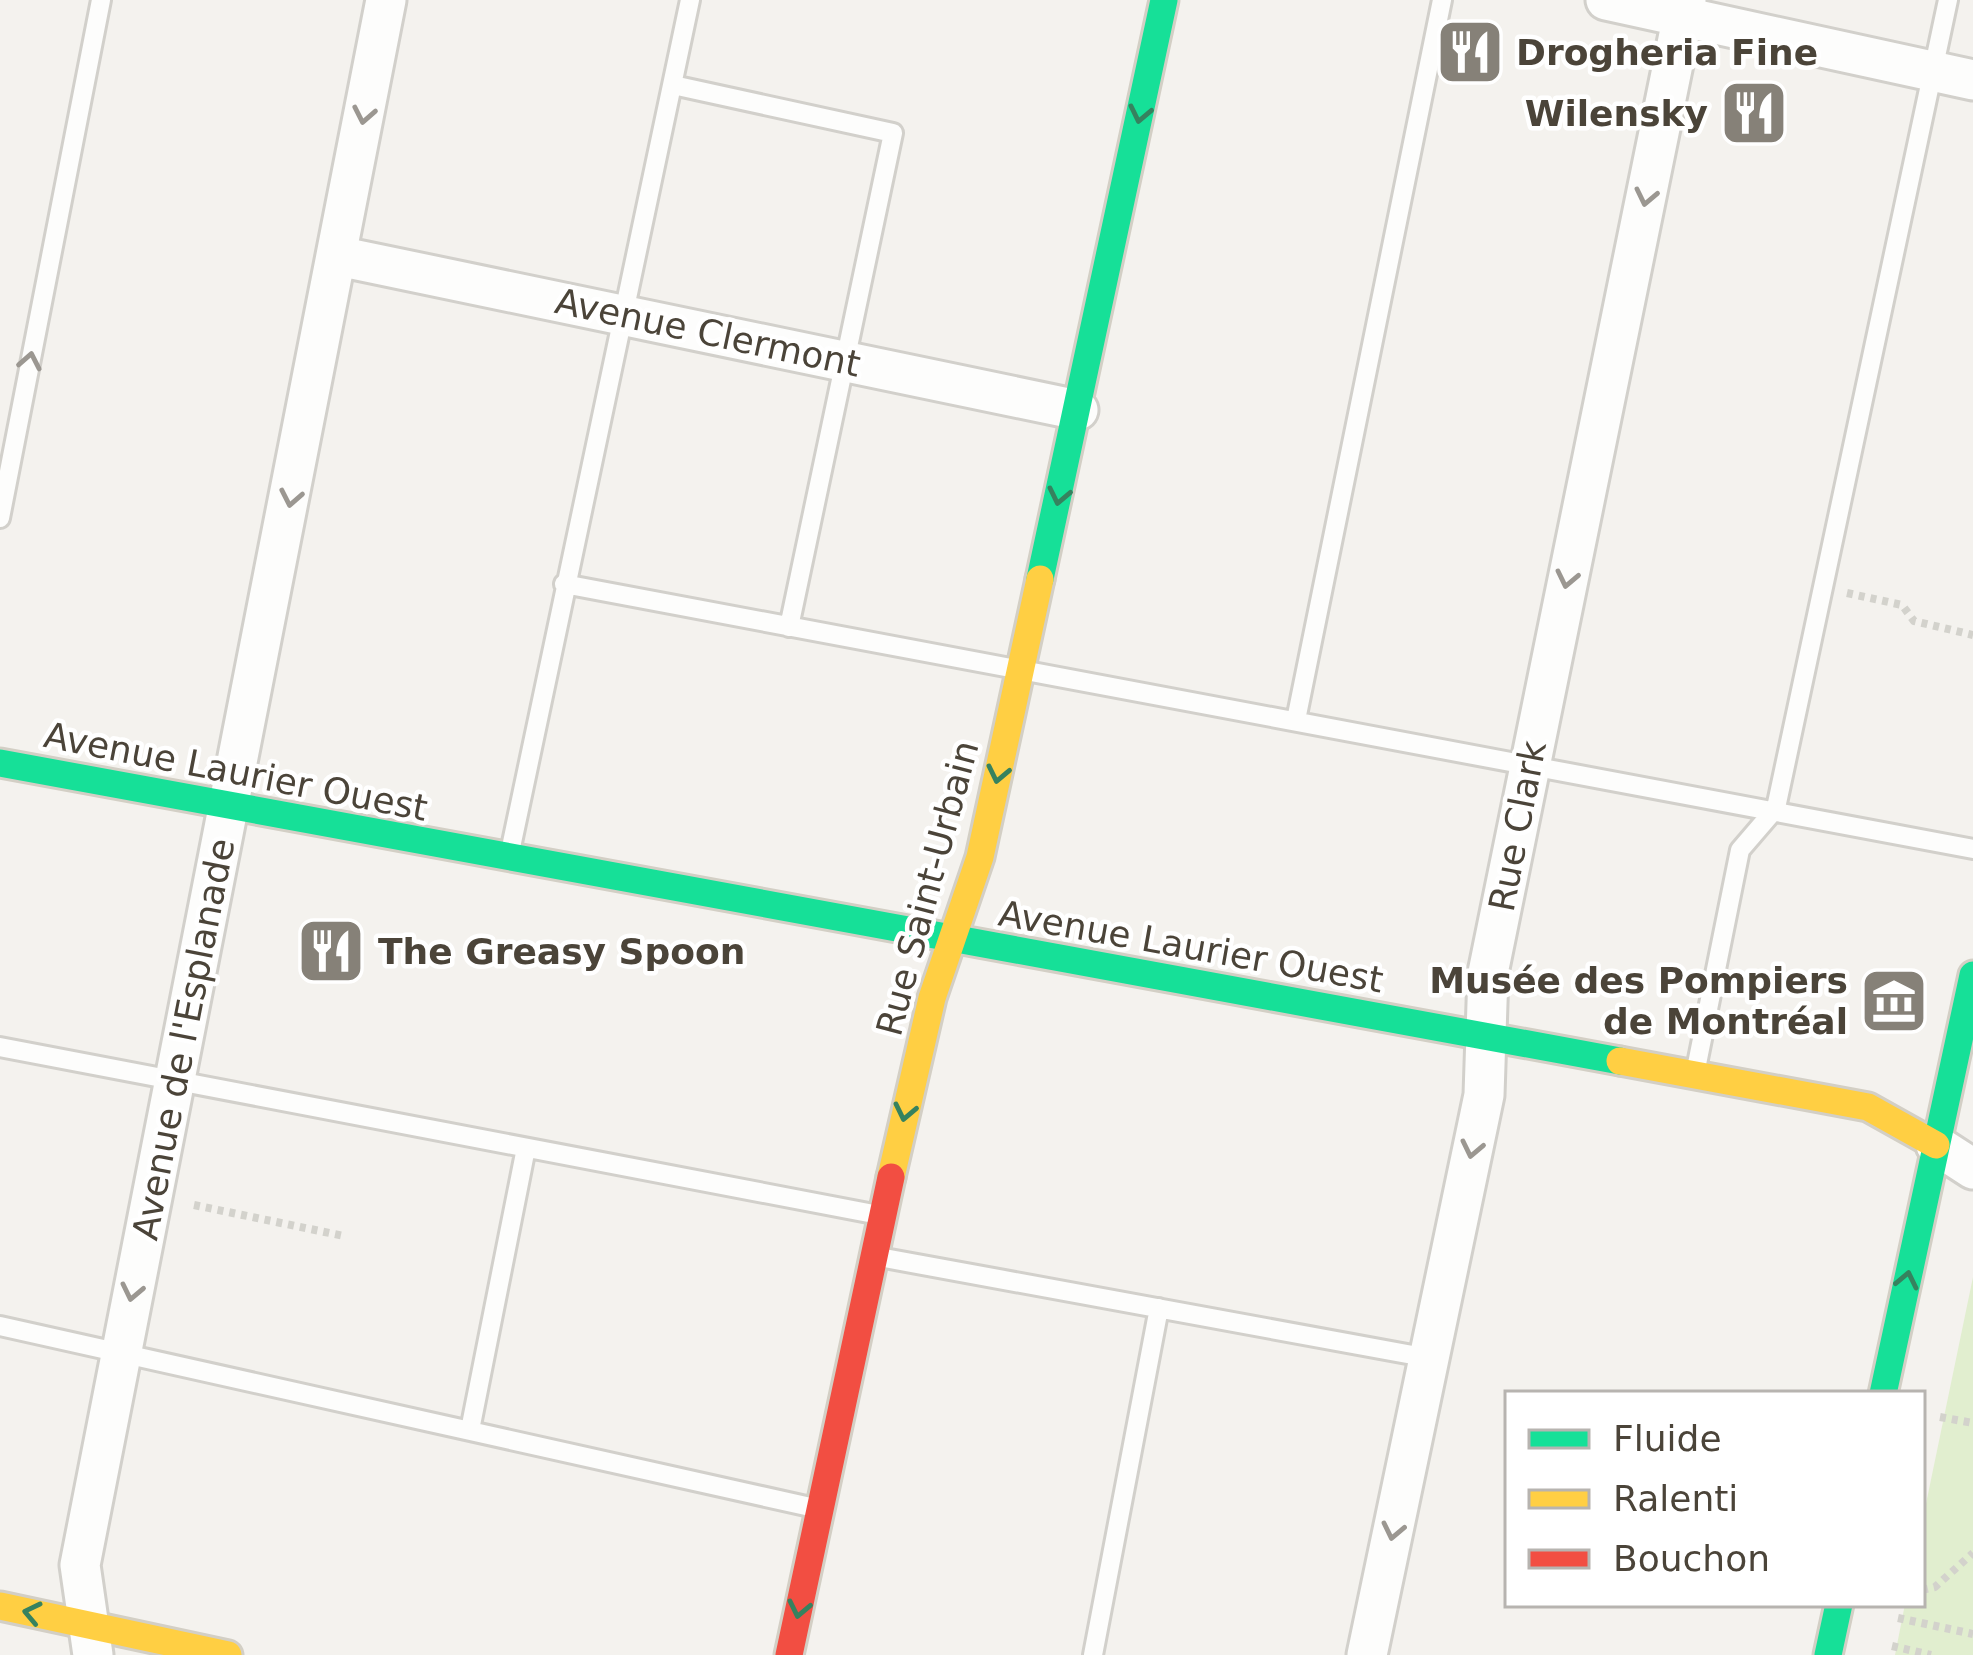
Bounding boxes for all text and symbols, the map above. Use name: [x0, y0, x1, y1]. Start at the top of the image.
restaurant icon: Drogheria Fine: [1435, 17, 1505, 87]
place label: Drogheria Fine: [1516, 32, 1818, 73]
restaurant icon: Wilensky: [1719, 78, 1789, 148]
place label: Wilensky: [1525, 93, 1708, 134]
one-way arrow: [1129, 104, 1154, 124]
one-way arrow: [352, 105, 378, 125]
one-way arrow: [1634, 187, 1660, 207]
street label: Avenue Clermont: [552, 280, 864, 385]
one-way arrow: [16, 352, 42, 372]
one-way arrow: [1048, 486, 1073, 506]
one-way arrow: [279, 488, 305, 508]
one-way arrow: [1556, 568, 1581, 588]
street label: Avenue Laurier Ouest: [41, 714, 431, 829]
street label: Rue Saint-Urbain: [868, 736, 987, 1040]
street label: Rue Clark: [1481, 737, 1554, 915]
one-way arrow: [987, 764, 1012, 784]
street label: Avenue de l'Esplanade: [124, 835, 243, 1243]
street label: Avenue Laurier Ouest: [996, 892, 1386, 1000]
restaurant icon: The Greasy Spoon: [296, 916, 366, 986]
place label: The Greasy Spoon: [378, 931, 745, 972]
place label: Musée des Pompiers de Montréal: [1429, 960, 1848, 1042]
museum icon: Musée des Pompiers de Montréal: [1859, 966, 1929, 1036]
one-way arrow: [894, 1102, 919, 1122]
one-way arrow: [1461, 1139, 1486, 1159]
one-way arrow: [1894, 1270, 1919, 1290]
one-way arrow: [120, 1282, 145, 1302]
legend: [1505, 1391, 1925, 1607]
text: Fluide: [1613, 1418, 1722, 1459]
text: Ralenti: [1613, 1478, 1738, 1519]
one-way arrow: [1381, 1521, 1406, 1541]
text: Bouchon: [1613, 1538, 1770, 1579]
one-way arrow: [787, 1599, 812, 1619]
one-way arrow: [23, 1601, 43, 1626]

